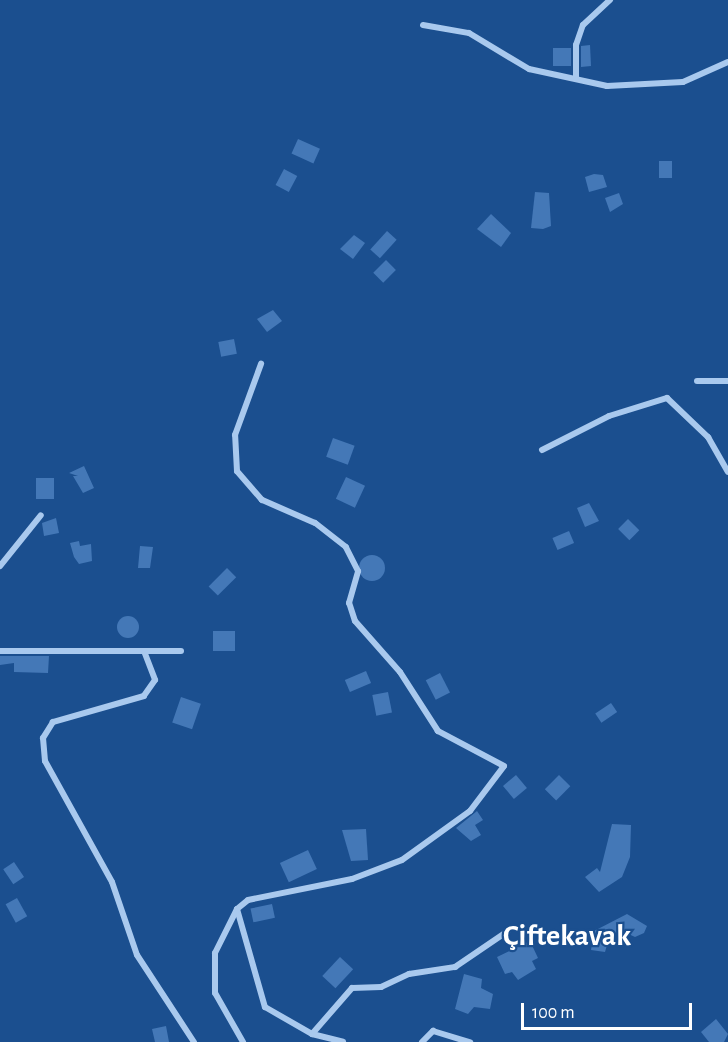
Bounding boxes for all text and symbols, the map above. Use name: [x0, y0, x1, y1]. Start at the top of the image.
district label: Çiftekavak: [503, 918, 631, 954]
scale bar: [524, 991, 695, 1029]
text: 100 m: [532, 1004, 575, 1022]

